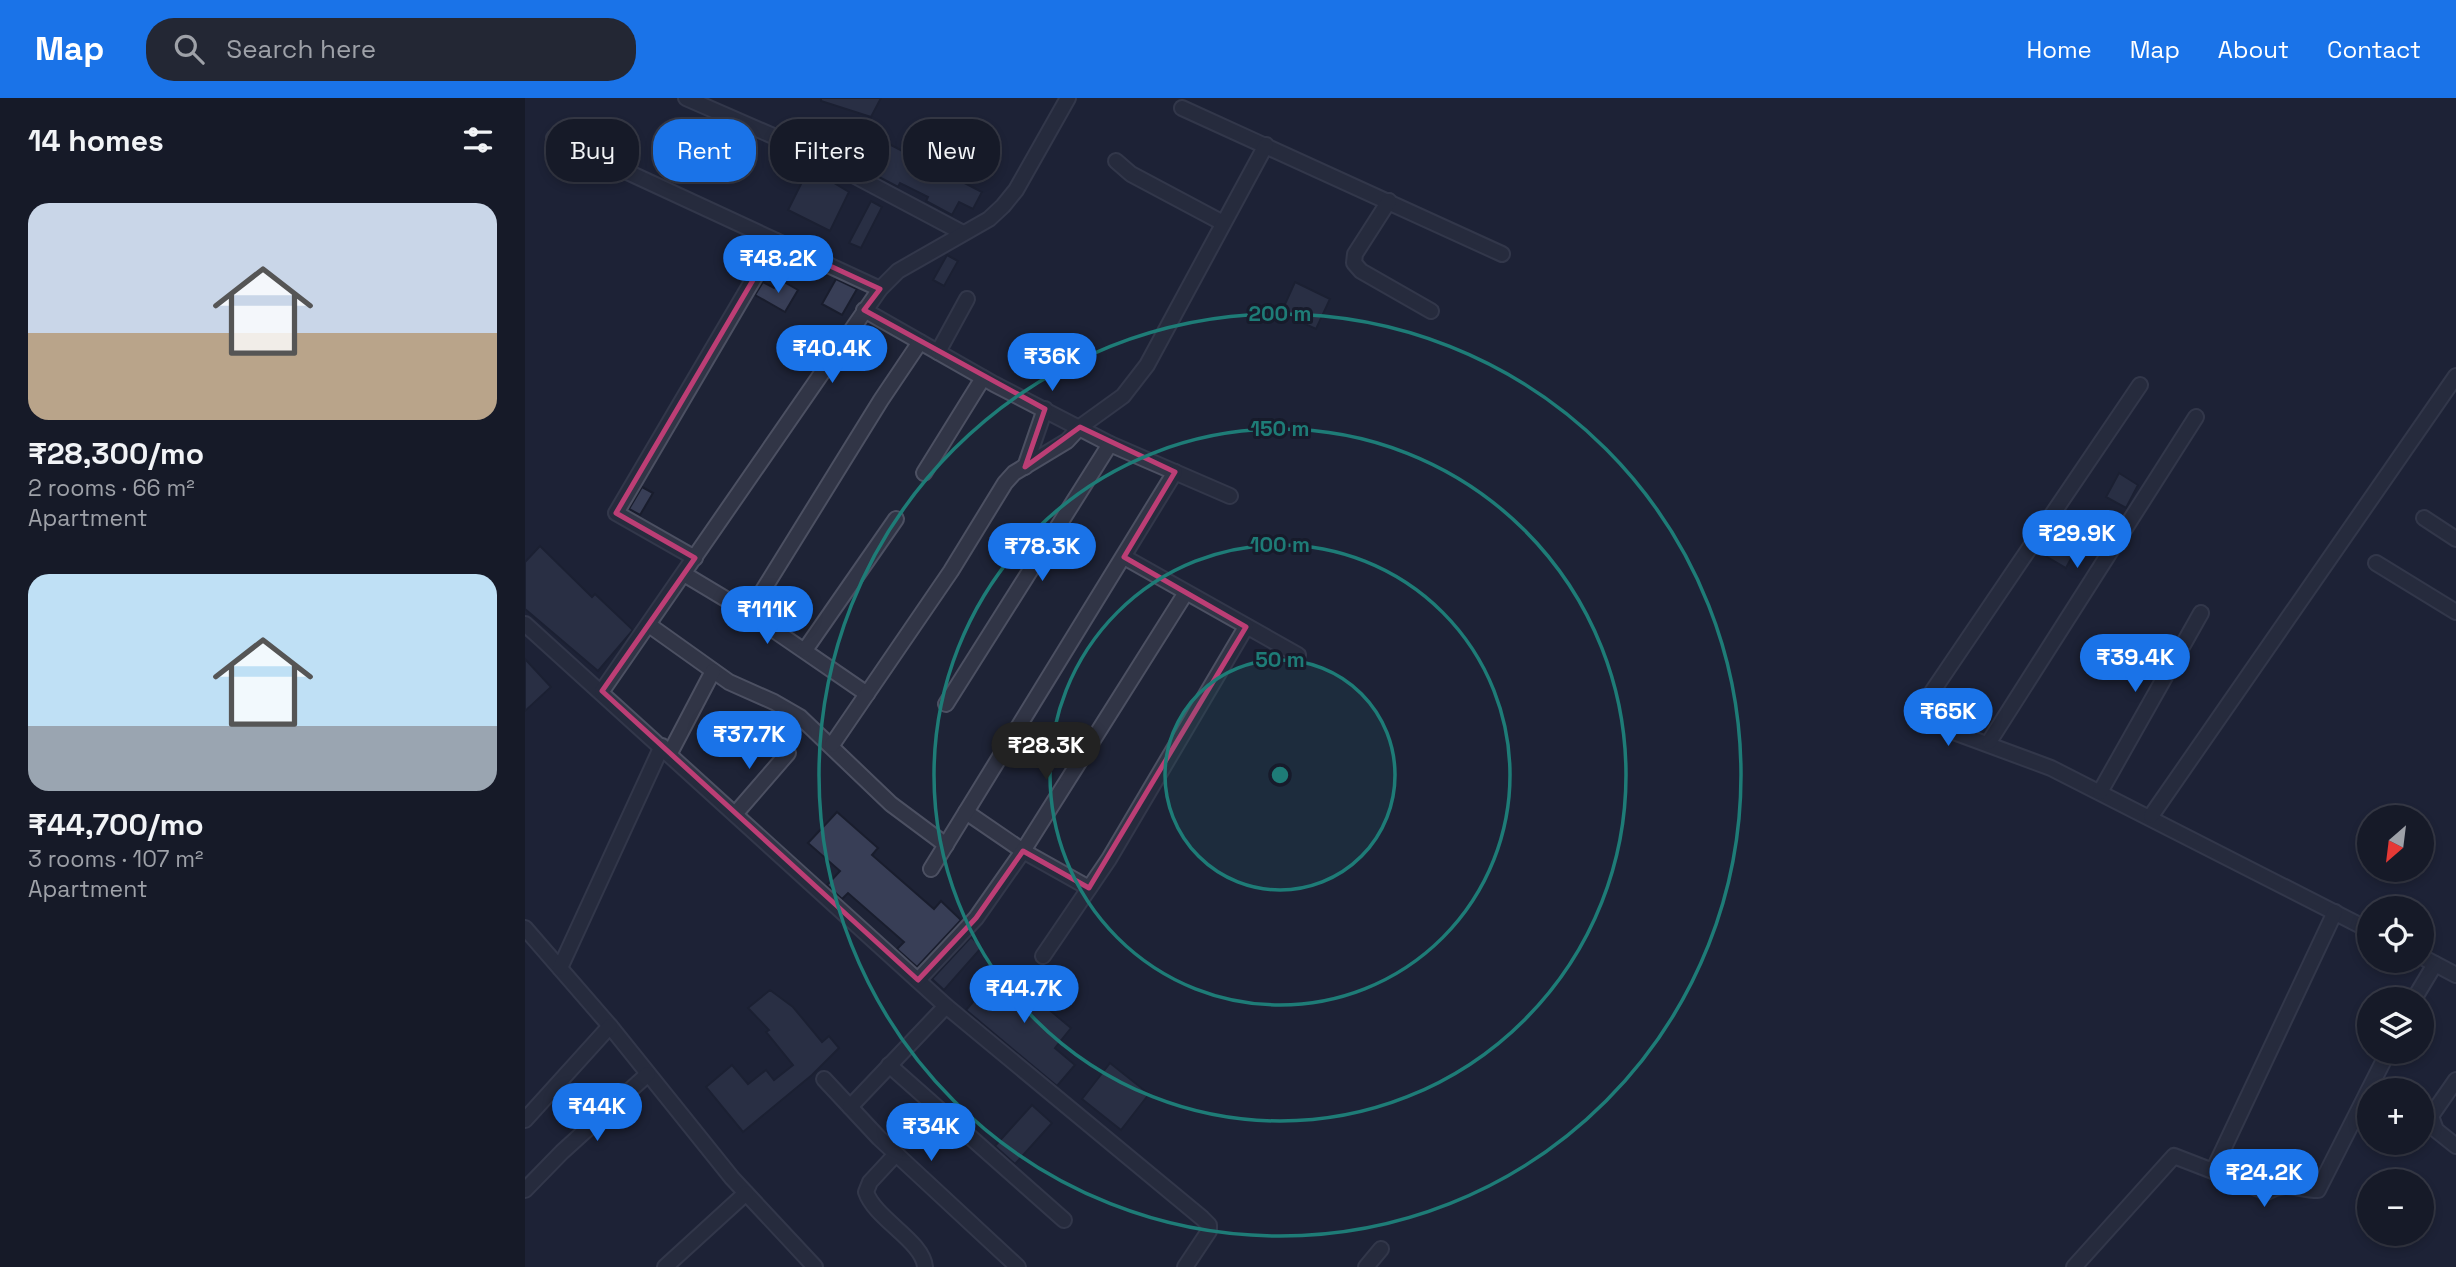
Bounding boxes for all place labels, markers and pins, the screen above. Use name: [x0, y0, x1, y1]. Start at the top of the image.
pin: ₹48.2K: [721, 236, 835, 295]
pin: ₹40.4K: [775, 326, 889, 385]
pin: ₹36K: [1011, 334, 1093, 393]
pin: ₹29.9K: [2020, 510, 2134, 570]
pin: ₹78.3K: [985, 524, 1099, 583]
pin: ₹111K: [718, 587, 816, 646]
pin: ₹39.4K: [2078, 634, 2192, 694]
pin: ₹65K: [1907, 688, 1989, 748]
pin: ₹37.7K: [692, 712, 806, 771]
pin: ₹28.3K: [989, 722, 1103, 782]
centre of rings: [1268, 763, 1292, 787]
pin: ₹44.7K: [967, 965, 1081, 1025]
pin: ₹44K: [556, 1084, 638, 1143]
pin: ₹34K: [890, 1104, 972, 1163]
pin: ₹24.2K: [2207, 1150, 2321, 1209]

